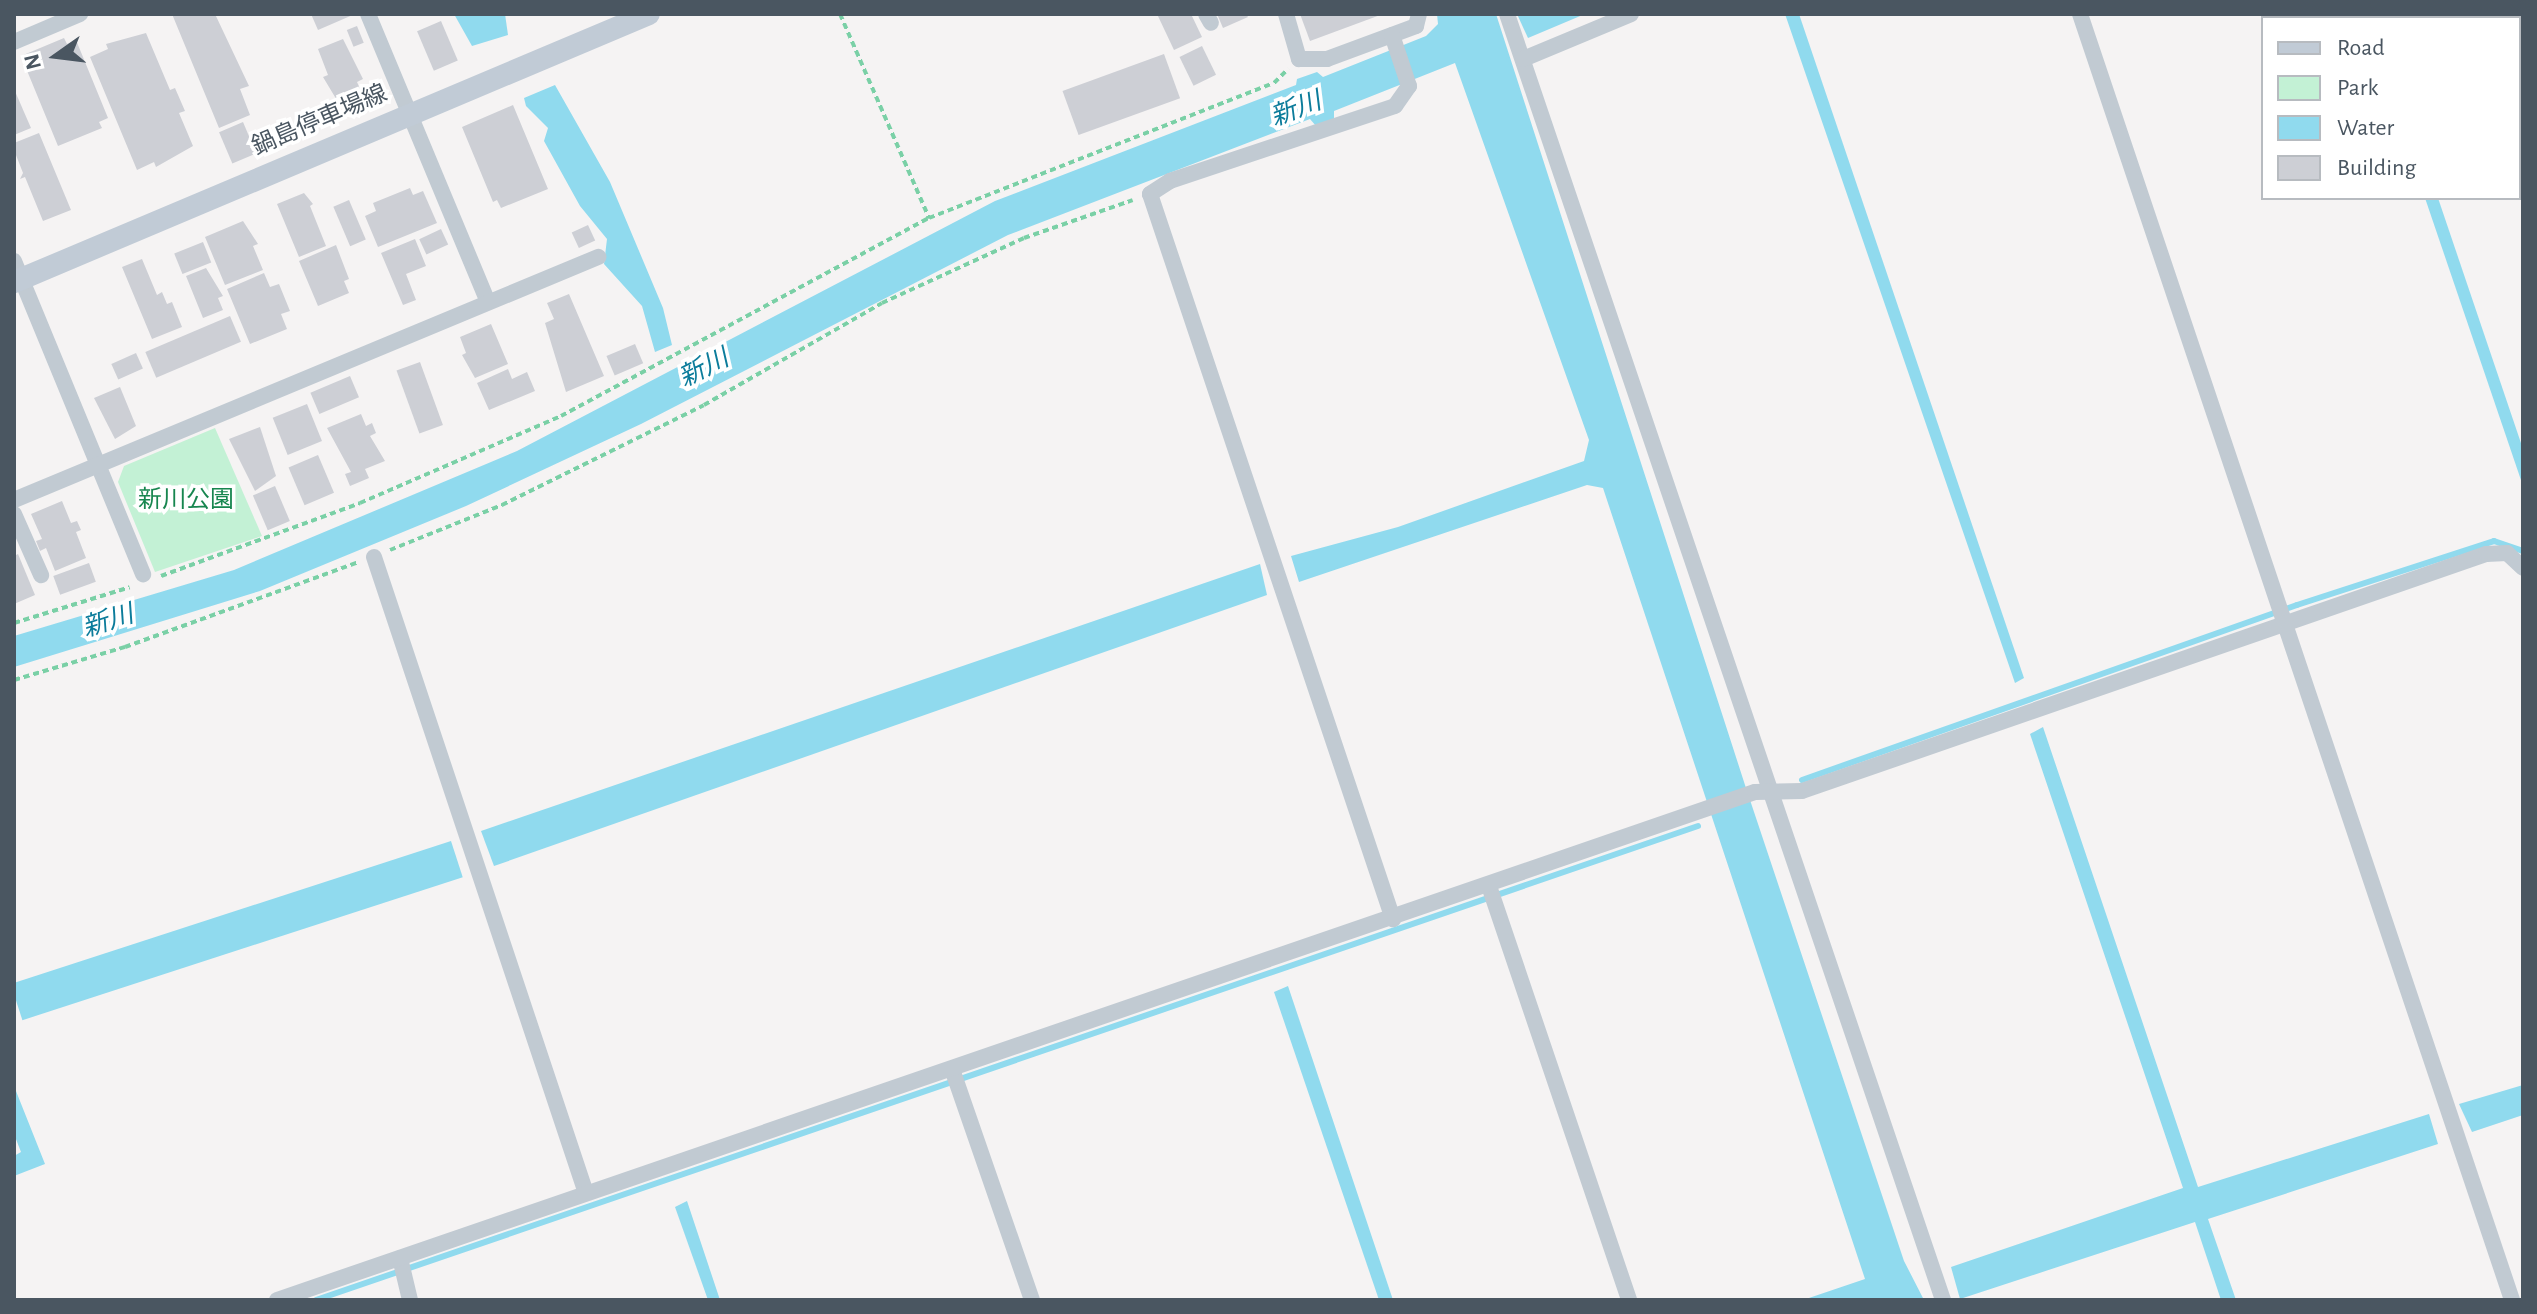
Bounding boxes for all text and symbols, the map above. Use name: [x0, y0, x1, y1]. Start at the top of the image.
north arrow: [16, 16, 96, 96]
legend: [2261, 16, 2521, 200]
text: Road: [2337, 36, 2385, 60]
text: N: [20, 52, 45, 72]
text: Park: [2337, 76, 2378, 100]
street label: 鍋島停車場線: [248, 80, 392, 162]
water label: 新川: [1266, 86, 1326, 134]
text: Water: [2337, 116, 2394, 140]
text: Building: [2337, 156, 2416, 180]
water label: 新川: [674, 343, 734, 395]
park label: 新川公園: [138, 487, 234, 515]
water label: 新川: [78, 599, 138, 645]

